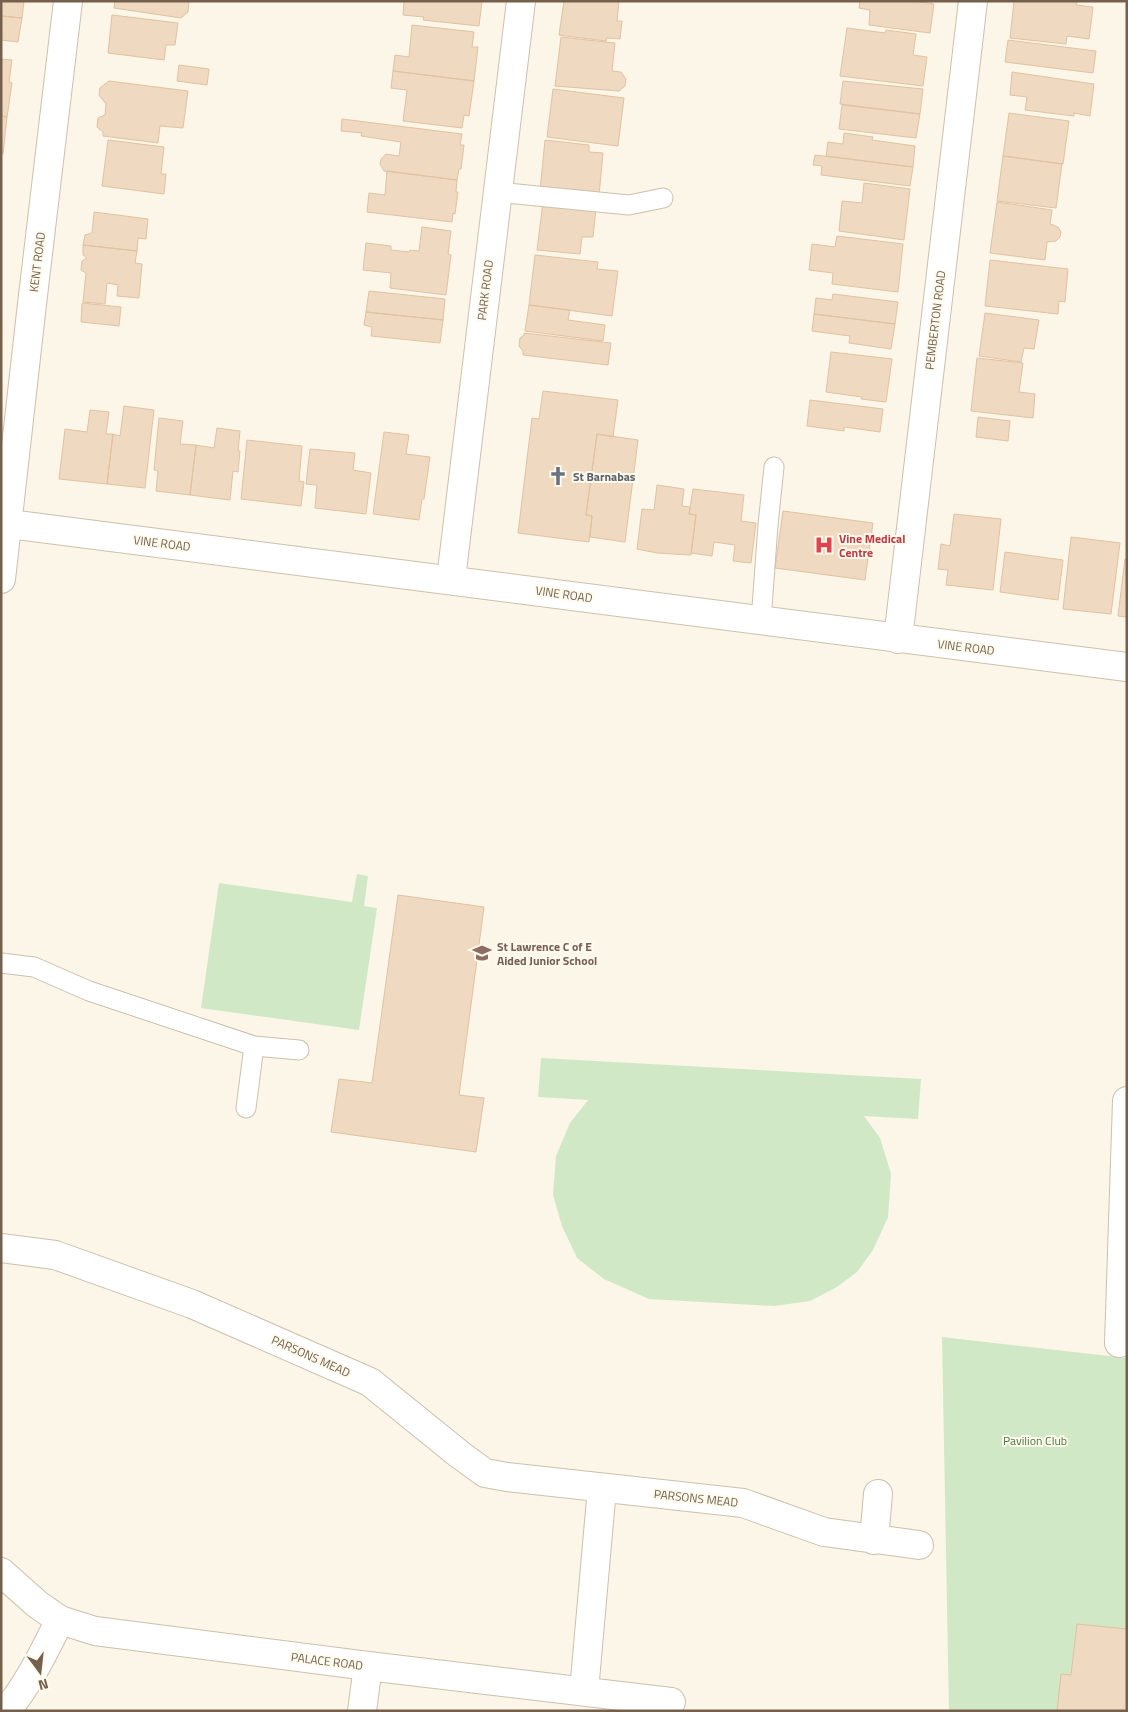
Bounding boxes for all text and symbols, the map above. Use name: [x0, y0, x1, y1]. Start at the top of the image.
street label: KENT ROAD: [24, 231, 50, 293]
street label: PARK ROAD: [472, 258, 498, 321]
street label: PEMBERTON ROAD: [919, 269, 951, 371]
church icon: St Barnabas: [547, 465, 569, 487]
place label: St Barnabas: [573, 467, 636, 486]
place label: Vine Medical Centre: [839, 529, 905, 562]
street label: VINE ROAD: [132, 530, 192, 556]
hospital icon: Vine Medical Centre: [813, 534, 835, 556]
street label: VINE ROAD: [534, 581, 594, 607]
street label: VINE ROAD: [936, 634, 996, 660]
place label: St Lawrence C of E Aided Junior School: [497, 937, 597, 970]
school or university icon: St Lawrence C of E Aided Junior School: [471, 942, 493, 964]
street label: PARSONS MEAD: [269, 1330, 354, 1382]
park label: Pavilion Club: [1003, 1431, 1067, 1450]
street label: PARSONS MEAD: [653, 1484, 739, 1512]
north arrow: [15, 1647, 65, 1697]
street label: PALACE ROAD: [290, 1647, 364, 1675]
text: N: [36, 1674, 51, 1696]

